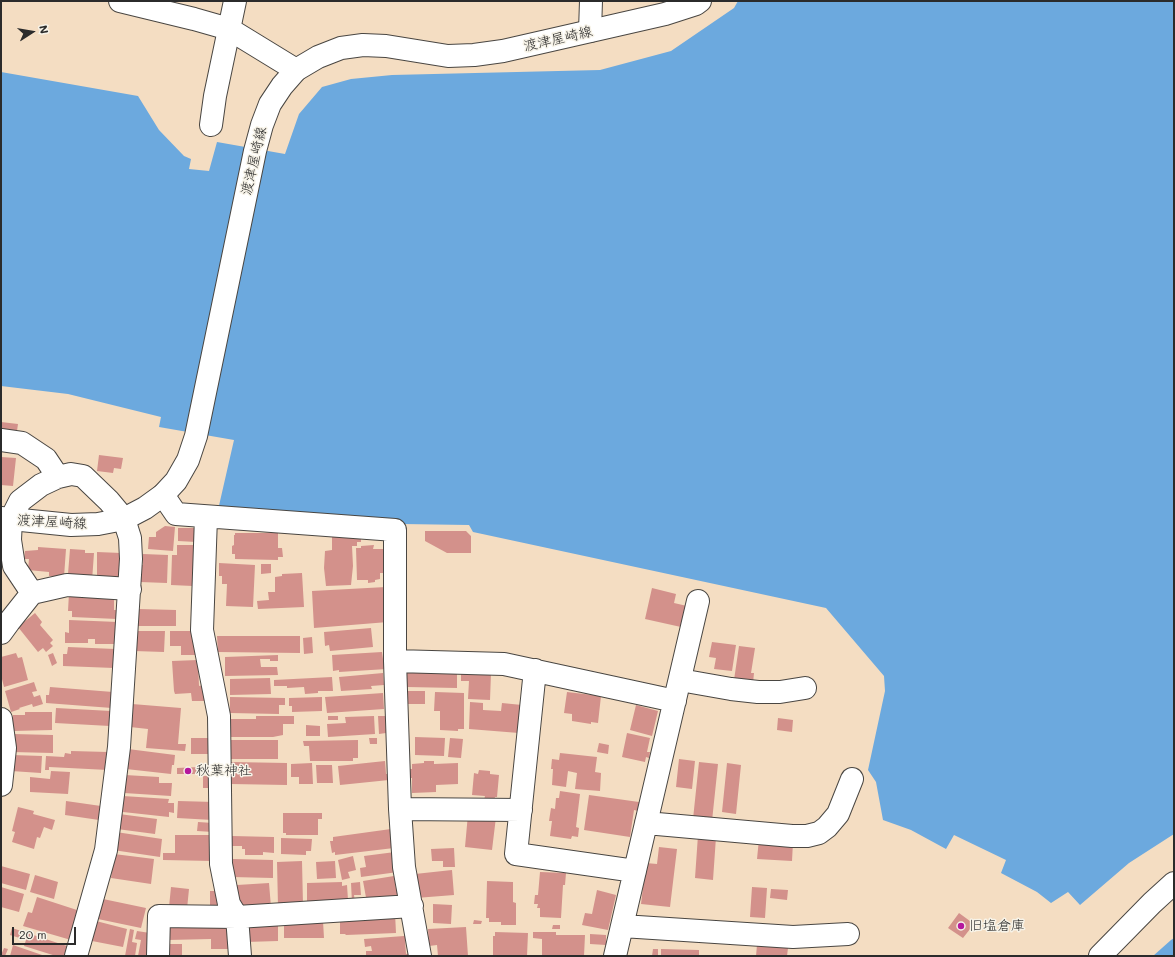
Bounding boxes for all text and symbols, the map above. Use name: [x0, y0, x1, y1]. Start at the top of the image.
north arrow: [12, 12, 52, 52]
street label: 渡津屋崎線: [522, 23, 594, 55]
text: N: [36, 24, 52, 35]
street label: 渡津屋崎線: [238, 125, 270, 197]
street label: 渡津屋崎線: [17, 512, 87, 532]
place label: 秋葉神社: [196, 763, 252, 779]
marker: 秋葉神社: [183, 766, 193, 776]
place label: 旧塩倉庫: [969, 918, 1025, 934]
scale bar: [14, 919, 78, 945]
marker: 旧塩倉庫: [956, 921, 966, 931]
text: 20 m: [19, 926, 47, 942]

